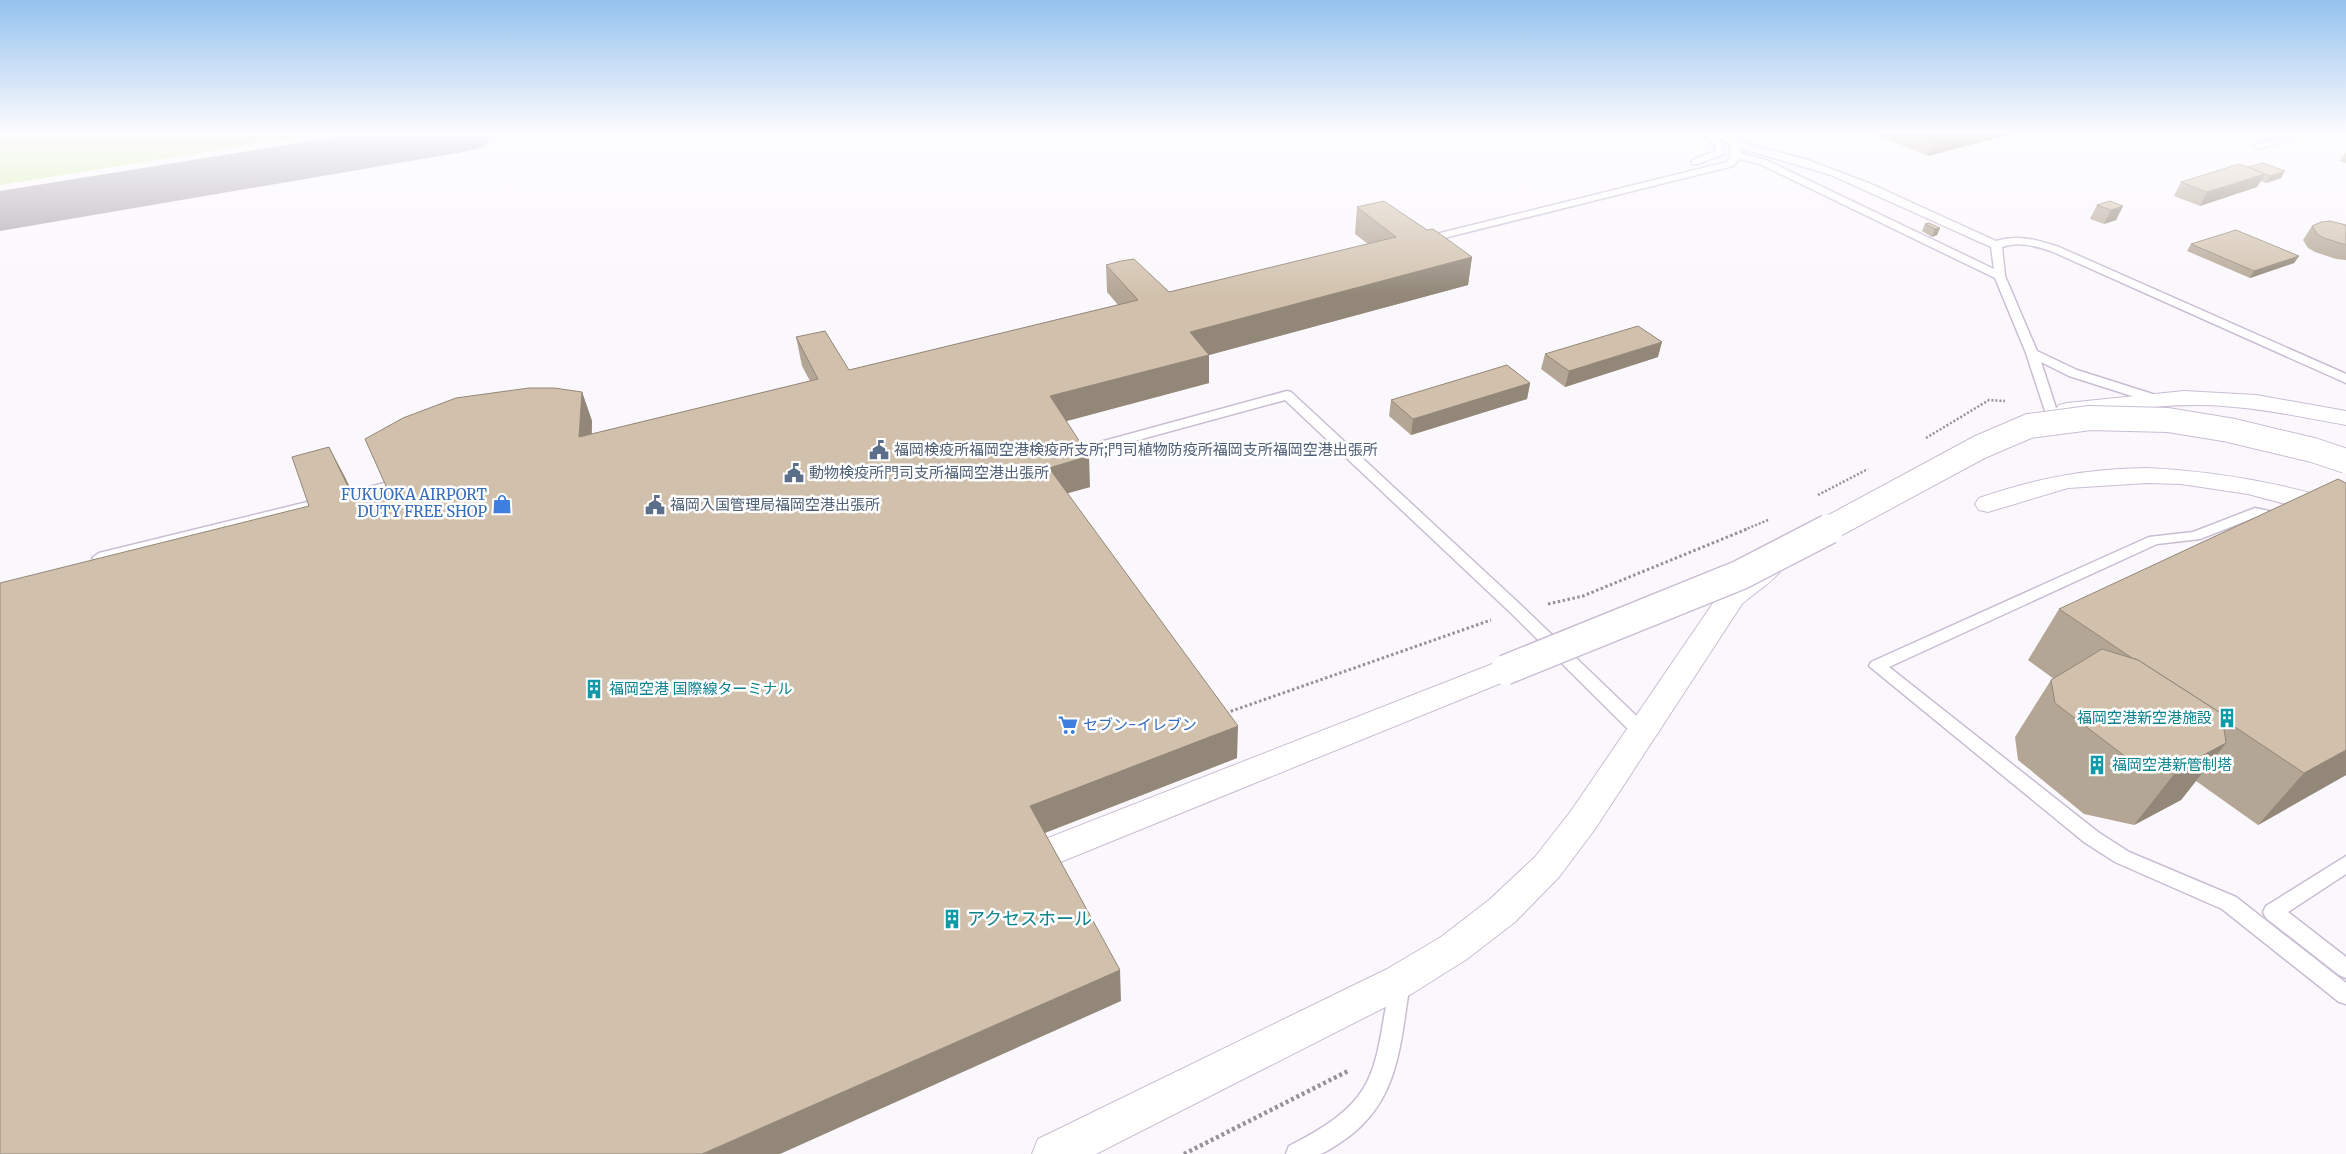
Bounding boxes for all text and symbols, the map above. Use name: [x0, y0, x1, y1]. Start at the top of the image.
public building icon: 福岡検疫所福岡空港検疫所支所;門司植物防疫所福岡支所福岡空港出張所: [868, 439, 890, 461]
place label: 福岡検疫所福岡空港検疫所支所;門司植物防疫所福岡支所福岡空港出張所: [894, 440, 1378, 459]
public building icon: 動物検疫所門司支所福岡空港出張所: [783, 462, 805, 484]
place label: 動物検疫所門司支所福岡空港出張所: [809, 463, 1049, 482]
place label: FUKUOKA AIRPORT DUTY FREE SHOP: [341, 485, 488, 521]
shop icon: FUKUOKA AIRPORT DUTY FREE SHOP: [491, 493, 513, 515]
public building icon: 福岡入国管理局福岡空港出張所: [644, 494, 666, 516]
place label: 福岡入国管理局福岡空港出張所: [670, 495, 880, 514]
building icon: 福岡空港 国際線ターミナル: [583, 678, 605, 700]
place label: 福岡空港 国際線ターミナル: [609, 679, 793, 698]
building icon: 福岡空港新空港施設: [2216, 707, 2238, 729]
place label: 福岡空港新空港施設: [2077, 708, 2212, 727]
supermarket icon: セブン-イレブン: [1057, 714, 1079, 736]
place label: セブン-イレブン: [1083, 715, 1197, 734]
building icon: 福岡空港新管制塔: [2086, 754, 2108, 776]
place label: 福岡空港新管制塔: [2112, 755, 2232, 774]
place label: アクセスホール: [967, 907, 1092, 930]
building icon: アクセスホール: [941, 908, 963, 930]

